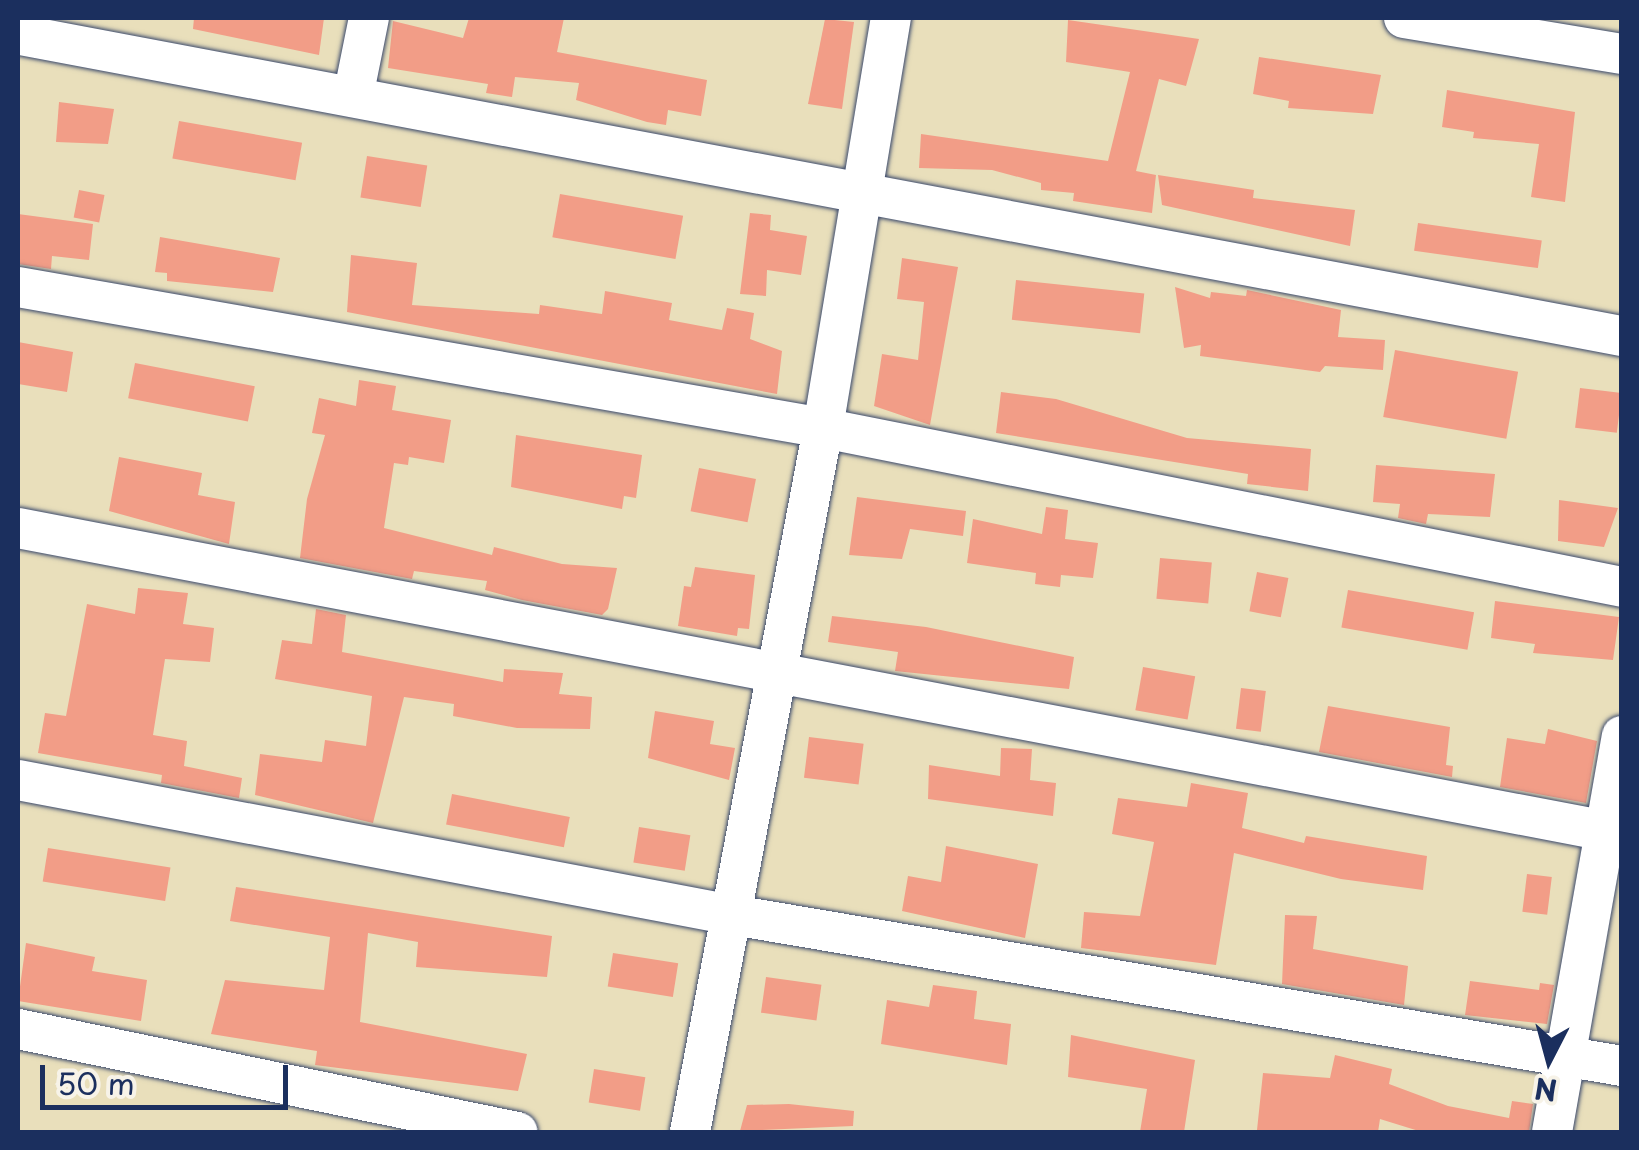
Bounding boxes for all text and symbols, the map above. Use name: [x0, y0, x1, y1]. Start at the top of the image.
north arrow: [1499, 1010, 1599, 1110]
scale bar: [45, 1045, 292, 1107]
text: 50 m: [57, 1060, 135, 1105]
text: N: [1533, 1068, 1559, 1113]

